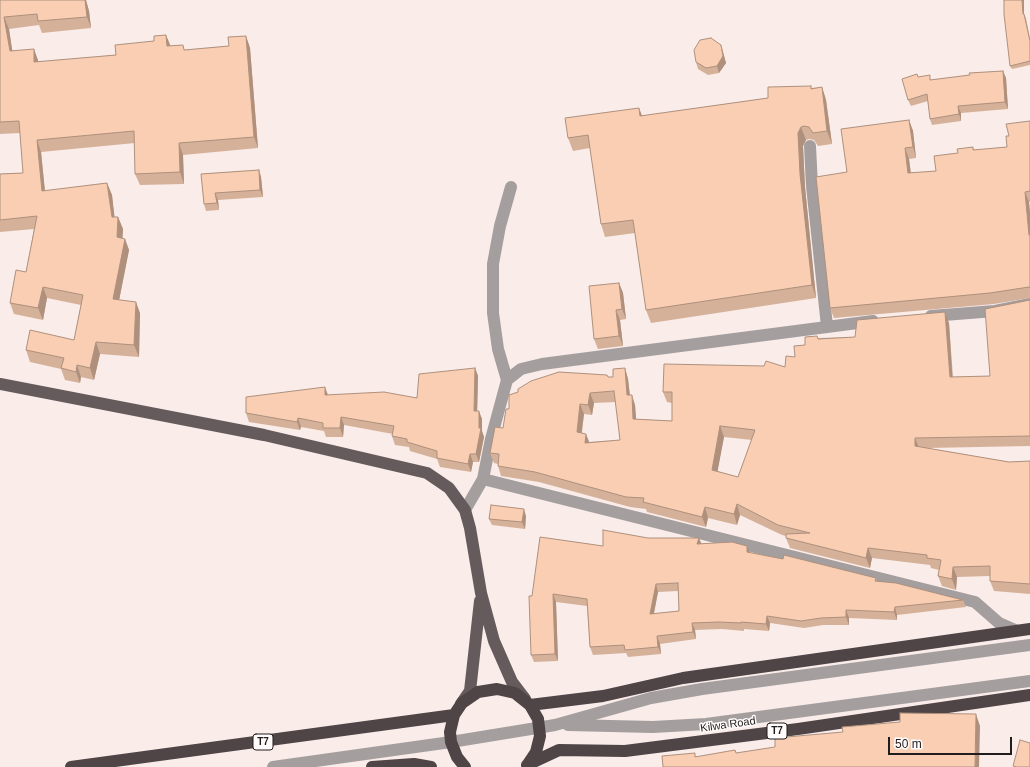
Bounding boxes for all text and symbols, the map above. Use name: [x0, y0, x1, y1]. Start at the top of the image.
street label: Kilwa Road: [700, 715, 756, 735]
road number: T7: [767, 723, 787, 739]
scale bar: [890, 729, 1014, 755]
road number: T7: [253, 734, 273, 750]
text: 50 m: [895, 737, 922, 751]

